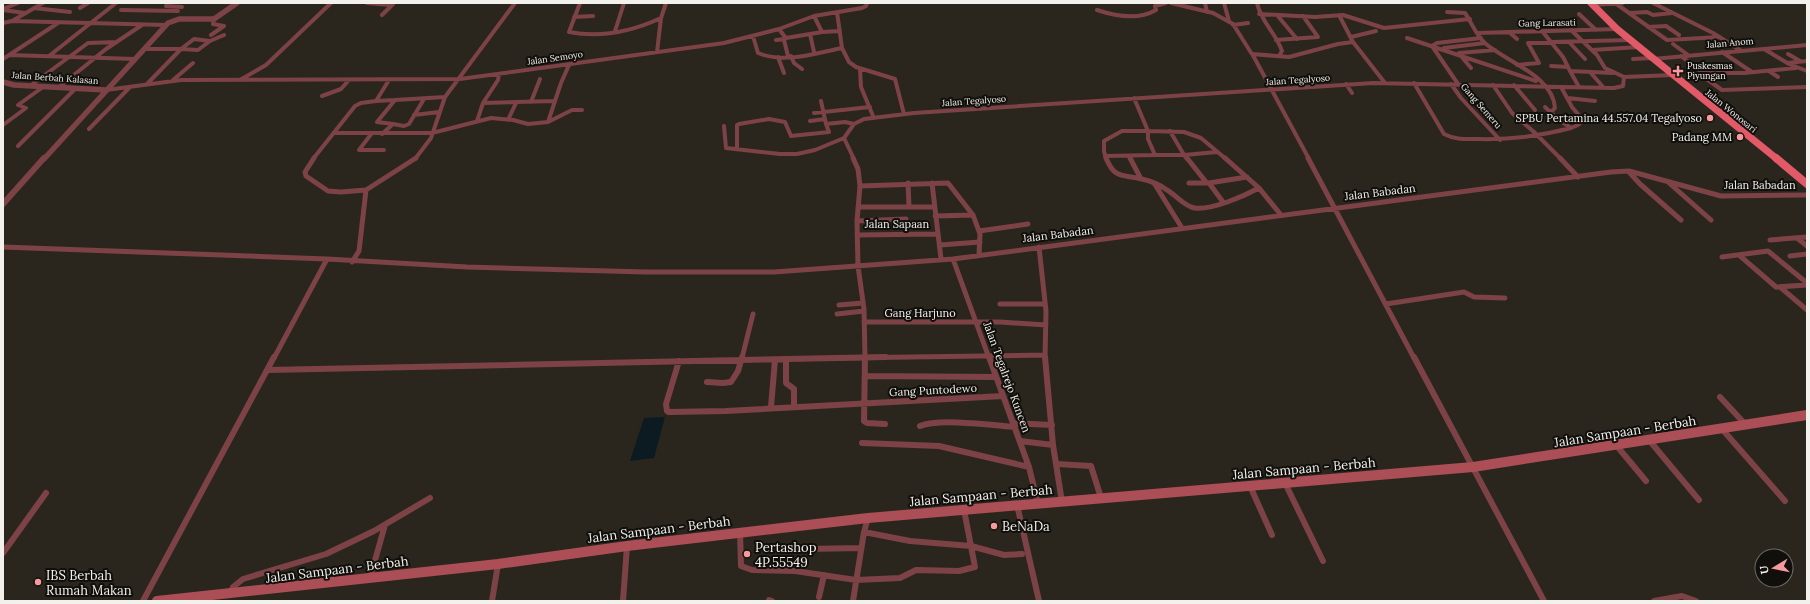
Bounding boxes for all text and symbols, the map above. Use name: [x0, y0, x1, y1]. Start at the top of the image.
street label: Gang Larasati: [1518, 16, 1576, 29]
street label: Jalan Anom: [1705, 35, 1754, 50]
street label: Jalan Semoyo: [525, 48, 583, 67]
place label: Puskesmas Piyungan: [1687, 60, 1733, 81]
marker: Puskesmas Piyungan: [1672, 65, 1684, 77]
street label: Jalan Berbah Kalasan: [10, 69, 99, 86]
street label: Jalan Tegalyoso: [1264, 72, 1330, 87]
street label: Gang Semeru: [1459, 81, 1504, 131]
street label: Jalan Wonosari: [1703, 86, 1759, 135]
street label: Jalan Tegalyoso: [940, 93, 1006, 108]
place label: SPBU Pertamina 44.557.04 Tegalyoso: [1516, 111, 1702, 125]
marker: SPBU Pertamina 44.557.04 Tegalyoso: [1705, 113, 1715, 123]
place label: Padang MM: [1672, 130, 1732, 144]
marker: Padang MM: [1735, 132, 1745, 142]
street label: Jalan Babadan: [1723, 178, 1796, 192]
street label: Jalan Babadan: [1343, 181, 1417, 203]
street label: Jalan Sapaan: [864, 217, 929, 231]
street label: Jalan Babadan: [1021, 223, 1095, 245]
street label: Gang Harjuno: [884, 306, 956, 320]
street label: Jalan Tegalrejo Kuncen: [980, 319, 1034, 435]
street label: Gang Puntodewo: [889, 381, 977, 399]
street label: Jalan Sampaan - Berbah: [1552, 412, 1698, 451]
street label: Jalan Sampaan - Berbah: [1231, 454, 1377, 483]
street label: Jalan Sampaan - Berbah: [908, 481, 1054, 510]
street label: Jalan Sampaan - Berbah: [586, 512, 732, 547]
place label: BeNaDa: [1002, 518, 1050, 535]
marker: BeNaDa: [989, 521, 999, 531]
place label: Pertashop 4P.55549: [755, 539, 817, 571]
north arrow: [1754, 548, 1794, 588]
marker: Pertashop 4P.55549: [742, 549, 752, 559]
street label: Jalan Sampaan - Berbah: [264, 552, 410, 587]
text: U: [1756, 564, 1772, 575]
place label: IBS Berbah Rumah Makan: [46, 567, 132, 599]
marker: IBS Berbah Rumah Makan: [33, 577, 43, 587]

